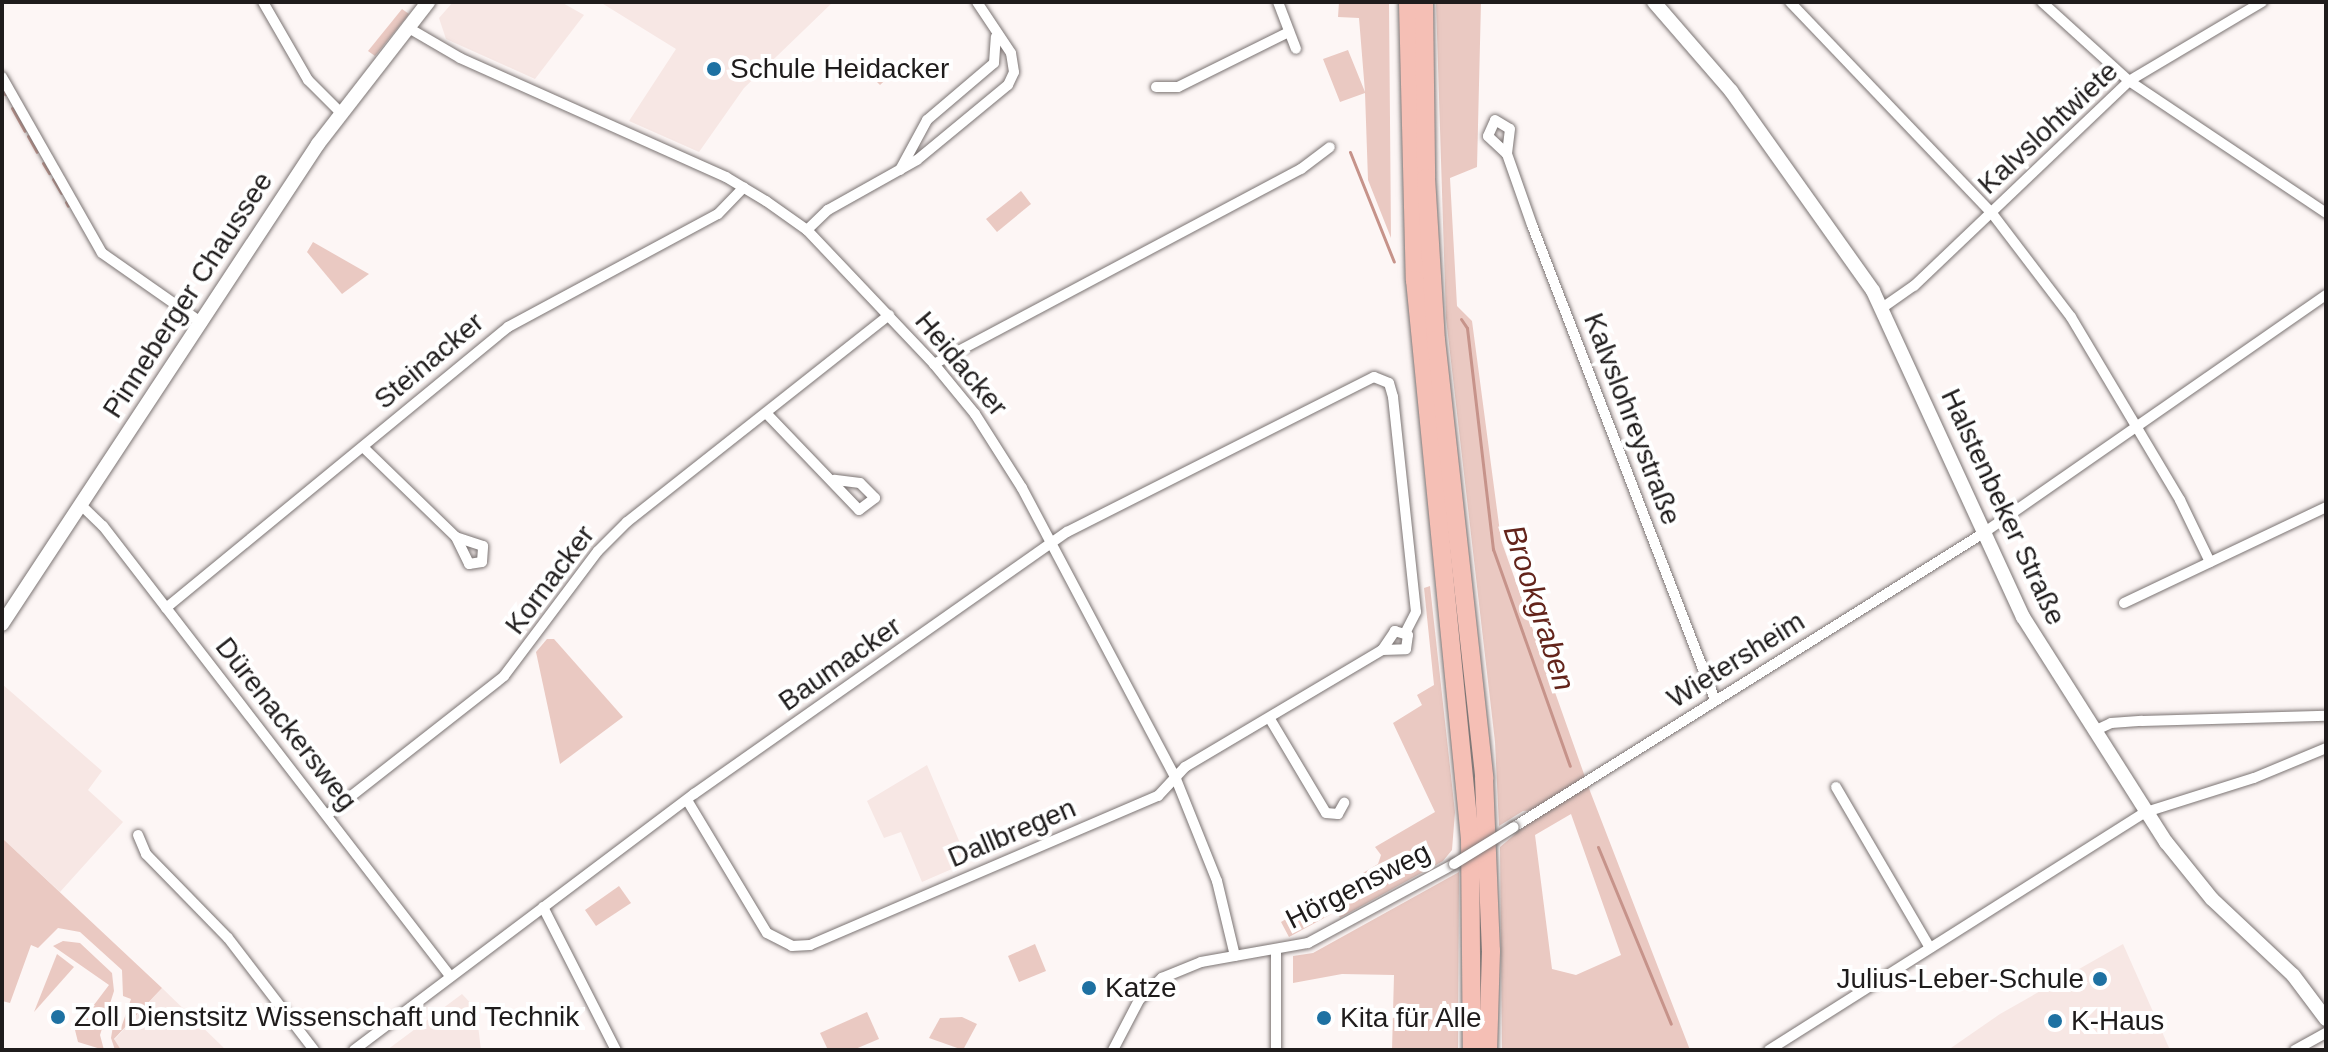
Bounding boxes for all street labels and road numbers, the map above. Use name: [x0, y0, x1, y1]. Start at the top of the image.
street label: Kalvslohtwiete: [1971, 55, 2125, 201]
street label: Pinneberger Chaussee: [96, 166, 280, 424]
street label: Heidacker: [908, 305, 1014, 423]
street label: Steinacker: [368, 306, 490, 416]
street label: Kalvslohreystraße: [1576, 308, 1688, 530]
street label: Halstenbeker Straße: [1934, 384, 2072, 630]
street label: Kornacker: [498, 519, 602, 641]
street label: Wietersheim: [1661, 605, 1811, 715]
street label: Baumacker: [772, 610, 908, 718]
street label: Dürenackersweg: [208, 631, 364, 817]
street label: Dallbregen: [943, 791, 1081, 875]
street label: Hörgensweg: [1280, 835, 1436, 937]

